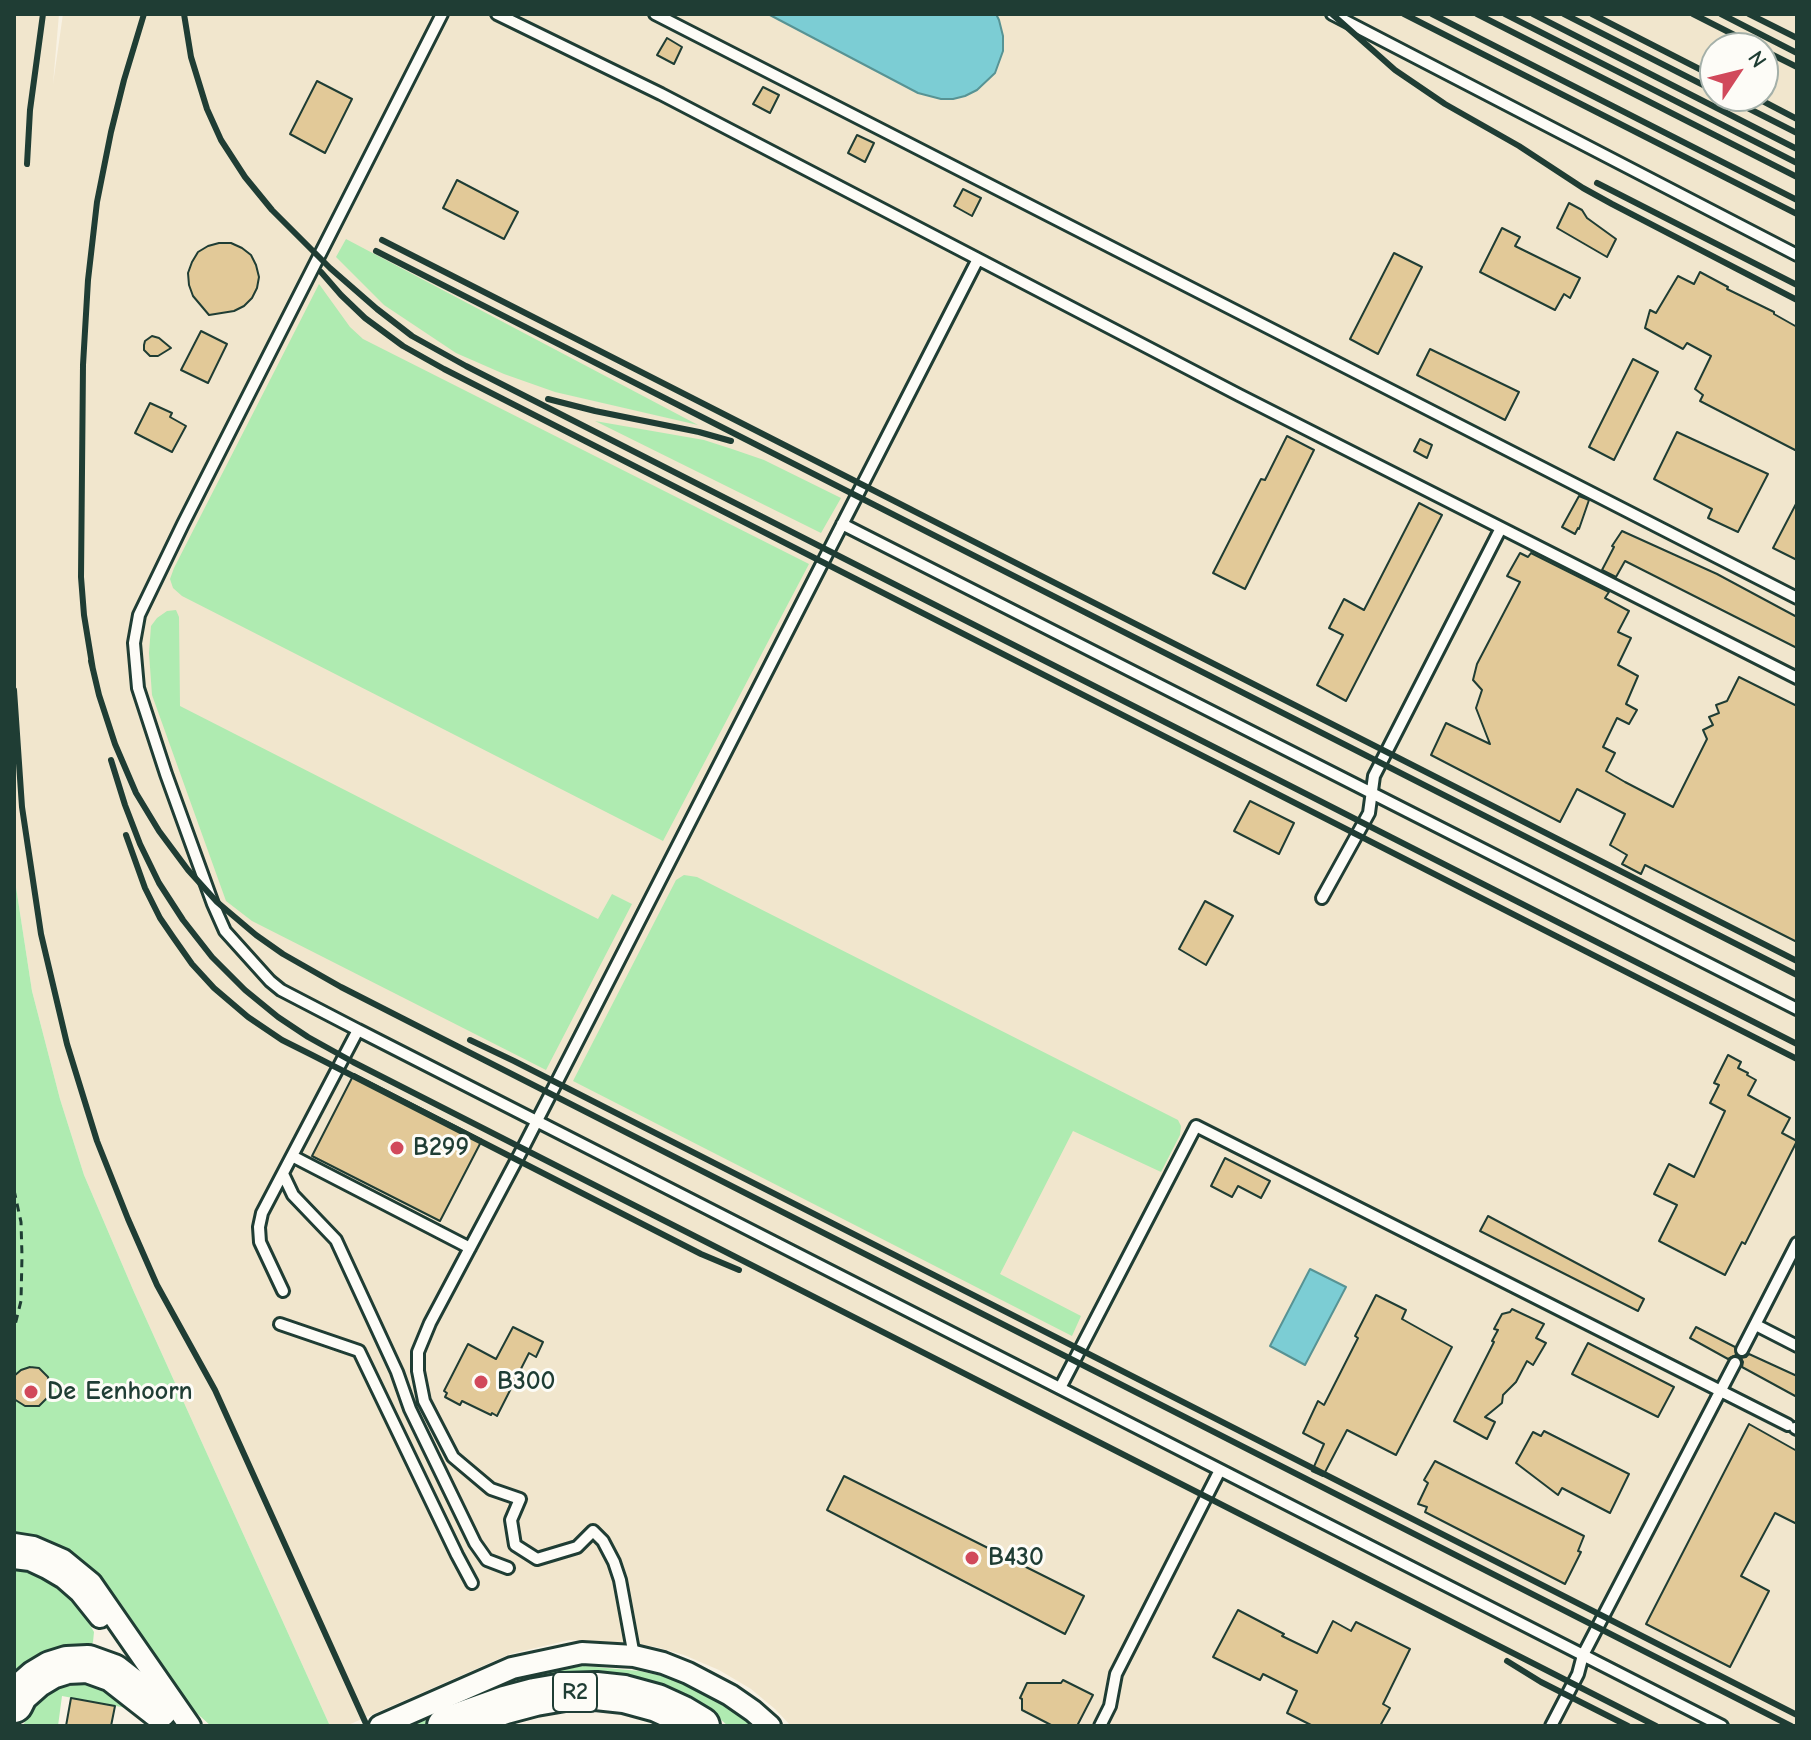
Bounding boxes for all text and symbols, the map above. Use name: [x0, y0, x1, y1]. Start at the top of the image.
north arrow: [1699, 32, 1779, 112]
text: N: [1742, 46, 1772, 73]
place label: B299: [413, 1132, 469, 1164]
marker: B299: [388, 1139, 406, 1157]
place label: B300: [497, 1366, 555, 1398]
marker: B300: [472, 1373, 490, 1391]
place label: De Eenhoorn: [47, 1376, 193, 1408]
marker: De Eenhoorn: [22, 1383, 40, 1401]
place label: B430: [988, 1542, 1044, 1574]
marker: B430: [963, 1549, 981, 1567]
road number: R2: [553, 1672, 597, 1712]

